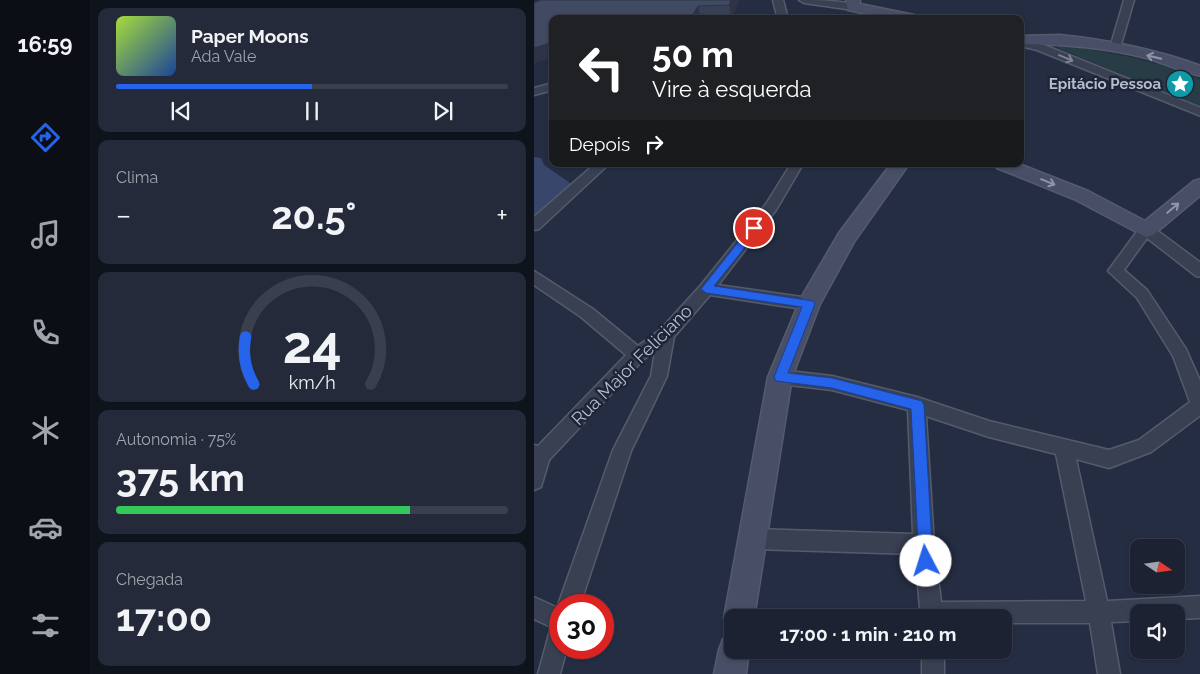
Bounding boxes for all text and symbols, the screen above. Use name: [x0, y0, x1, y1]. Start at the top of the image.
text: Paper Moons: [191, 25, 309, 47]
text: 16:59: [18, 31, 72, 57]
text: 50 m: [652, 34, 734, 75]
icon: left: [569, 35, 634, 100]
text: Ada Vale: [191, 47, 256, 66]
one-way arrow: [1146, 52, 1162, 61]
one-way arrow: [1058, 54, 1073, 64]
place icon: Epitácio Pessoa: [1165, 69, 1195, 99]
place label: Epitácio Pessoa: [1049, 75, 1161, 93]
text: Vire à esquerda: [652, 76, 811, 102]
icon: previous: [167, 97, 195, 125]
icon: pause: [298, 97, 326, 125]
icon: next: [429, 97, 457, 125]
icon: directions: [28, 120, 63, 155]
icon: right: [640, 130, 668, 158]
text: Depois: [569, 133, 630, 155]
text: Clima: [116, 168, 158, 187]
one-way arrow: [1040, 178, 1055, 187]
text: 20.5°: [271, 193, 356, 238]
text: −: [116, 199, 131, 232]
text: +: [496, 199, 508, 232]
one-way arrow: [1167, 202, 1180, 213]
pin: [733, 207, 775, 249]
icon: arrive: [740, 214, 768, 242]
icon: music: [28, 217, 63, 252]
street label: Rua Major Feliciano: [567, 300, 696, 429]
text: 24: [282, 314, 342, 375]
icon: phone: [28, 315, 63, 350]
text: km/h: [288, 372, 336, 393]
icon: climate: [28, 413, 63, 448]
text: Autonomia · 75%: [116, 430, 236, 449]
text: 375 km: [116, 455, 245, 500]
icon: car: [28, 510, 63, 545]
position arrow: [899, 534, 951, 586]
north arrow: [1130, 539, 1185, 594]
map controls: [1130, 539, 1185, 659]
text: Chegada: [116, 570, 183, 589]
speed limit sign: 30: [549, 594, 614, 659]
text: 17:00: [116, 595, 212, 640]
button: sound: [1130, 604, 1185, 659]
icon: filters: [28, 608, 63, 643]
text: 17:00 · 1 min · 210 m: [780, 623, 956, 645]

